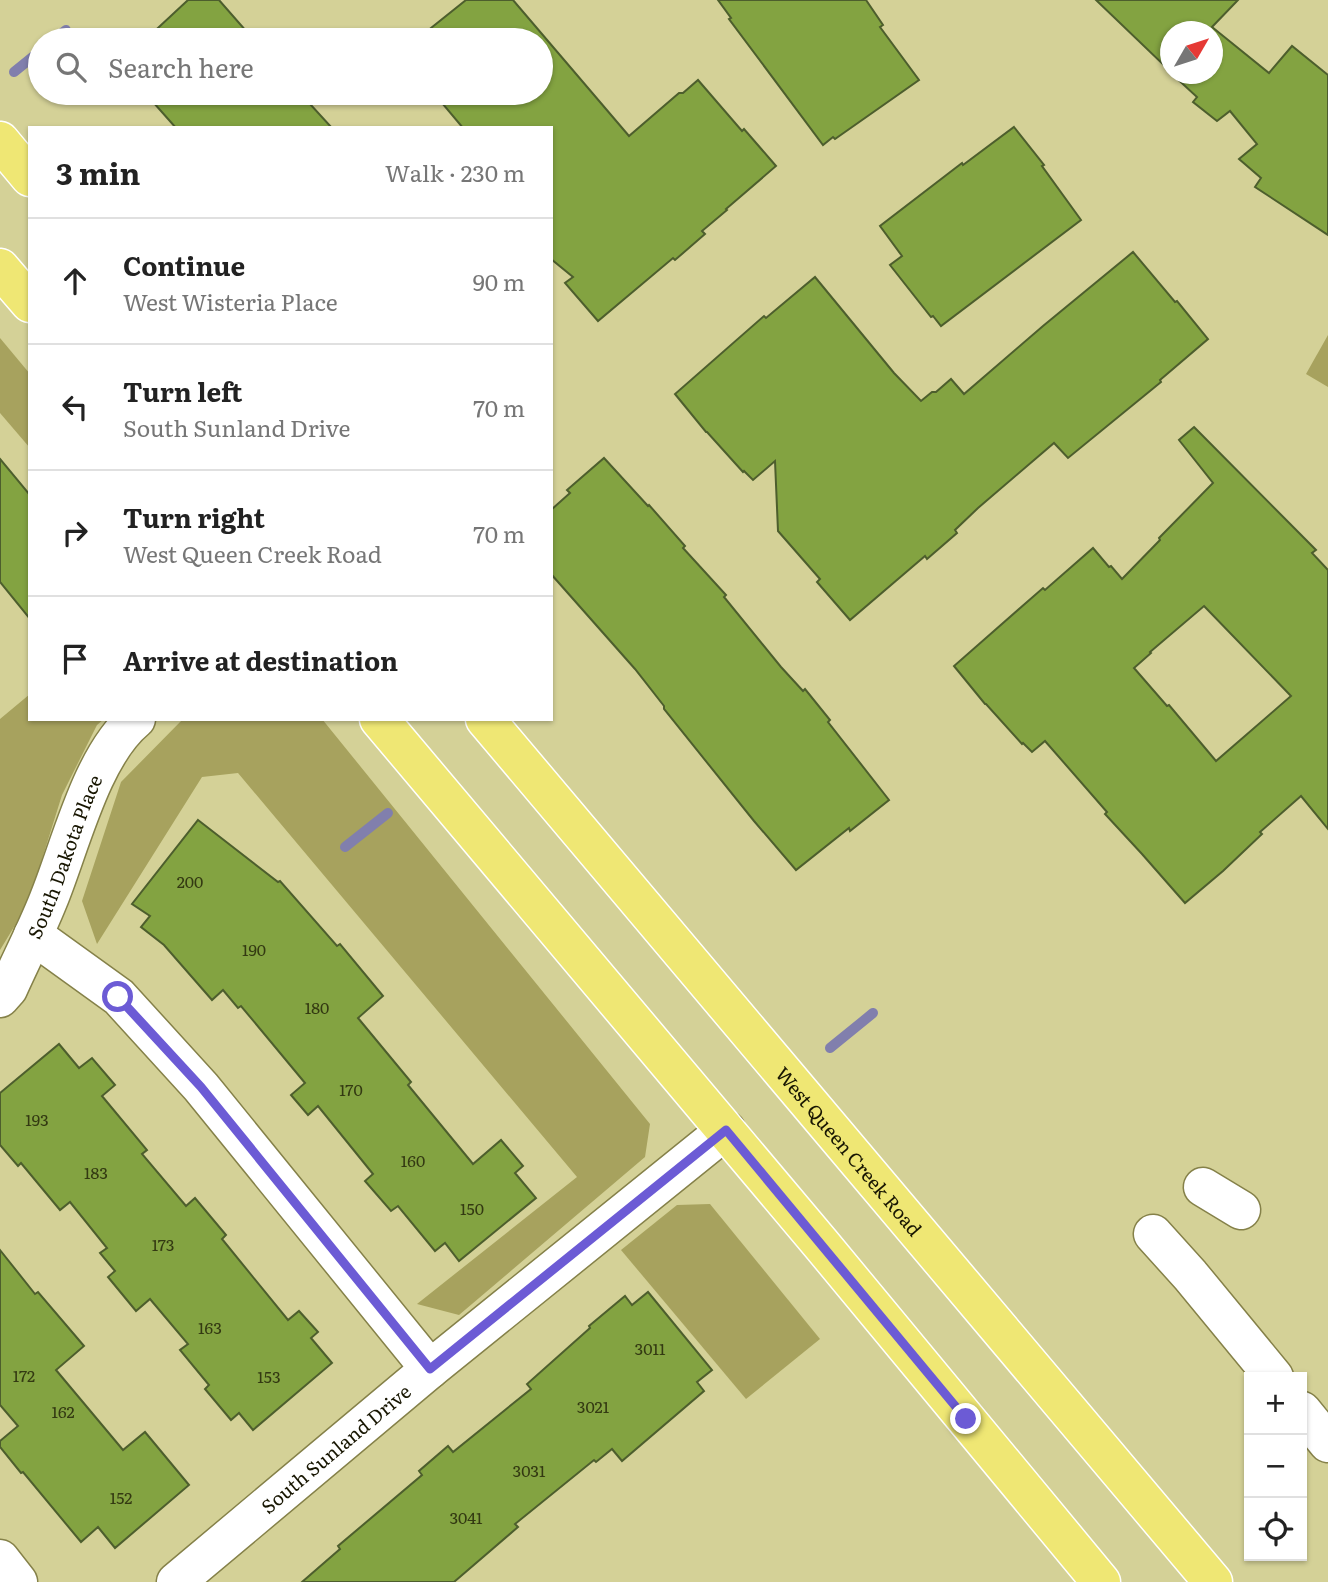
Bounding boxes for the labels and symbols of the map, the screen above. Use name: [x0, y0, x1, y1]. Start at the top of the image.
north arrow: [1160, 21, 1223, 84]
street label: South Dakota Place: [19, 770, 108, 943]
house number: 200: [177, 869, 203, 893]
house number: 190: [242, 937, 266, 961]
route start: [102, 981, 133, 1012]
house number: 180: [305, 995, 329, 1019]
street label: West Queen Creek Road: [770, 1060, 929, 1242]
house number: 170: [339, 1077, 363, 1101]
house number: 193: [25, 1107, 49, 1131]
house number: 160: [401, 1148, 425, 1172]
house number: 183: [84, 1160, 108, 1184]
house number: 150: [460, 1196, 484, 1220]
house number: 173: [152, 1232, 174, 1256]
house number: 163: [198, 1315, 222, 1339]
house number: 3011: [635, 1336, 666, 1360]
house number: 172: [13, 1363, 35, 1387]
house number: 153: [257, 1364, 281, 1388]
street label: South Sunland Drive: [254, 1377, 417, 1520]
house number: 3021: [577, 1394, 610, 1418]
house number: 162: [51, 1399, 75, 1423]
route end: [950, 1403, 981, 1434]
house number: 3031: [513, 1458, 546, 1482]
house number: 152: [110, 1485, 132, 1509]
house number: 3041: [449, 1505, 483, 1529]

